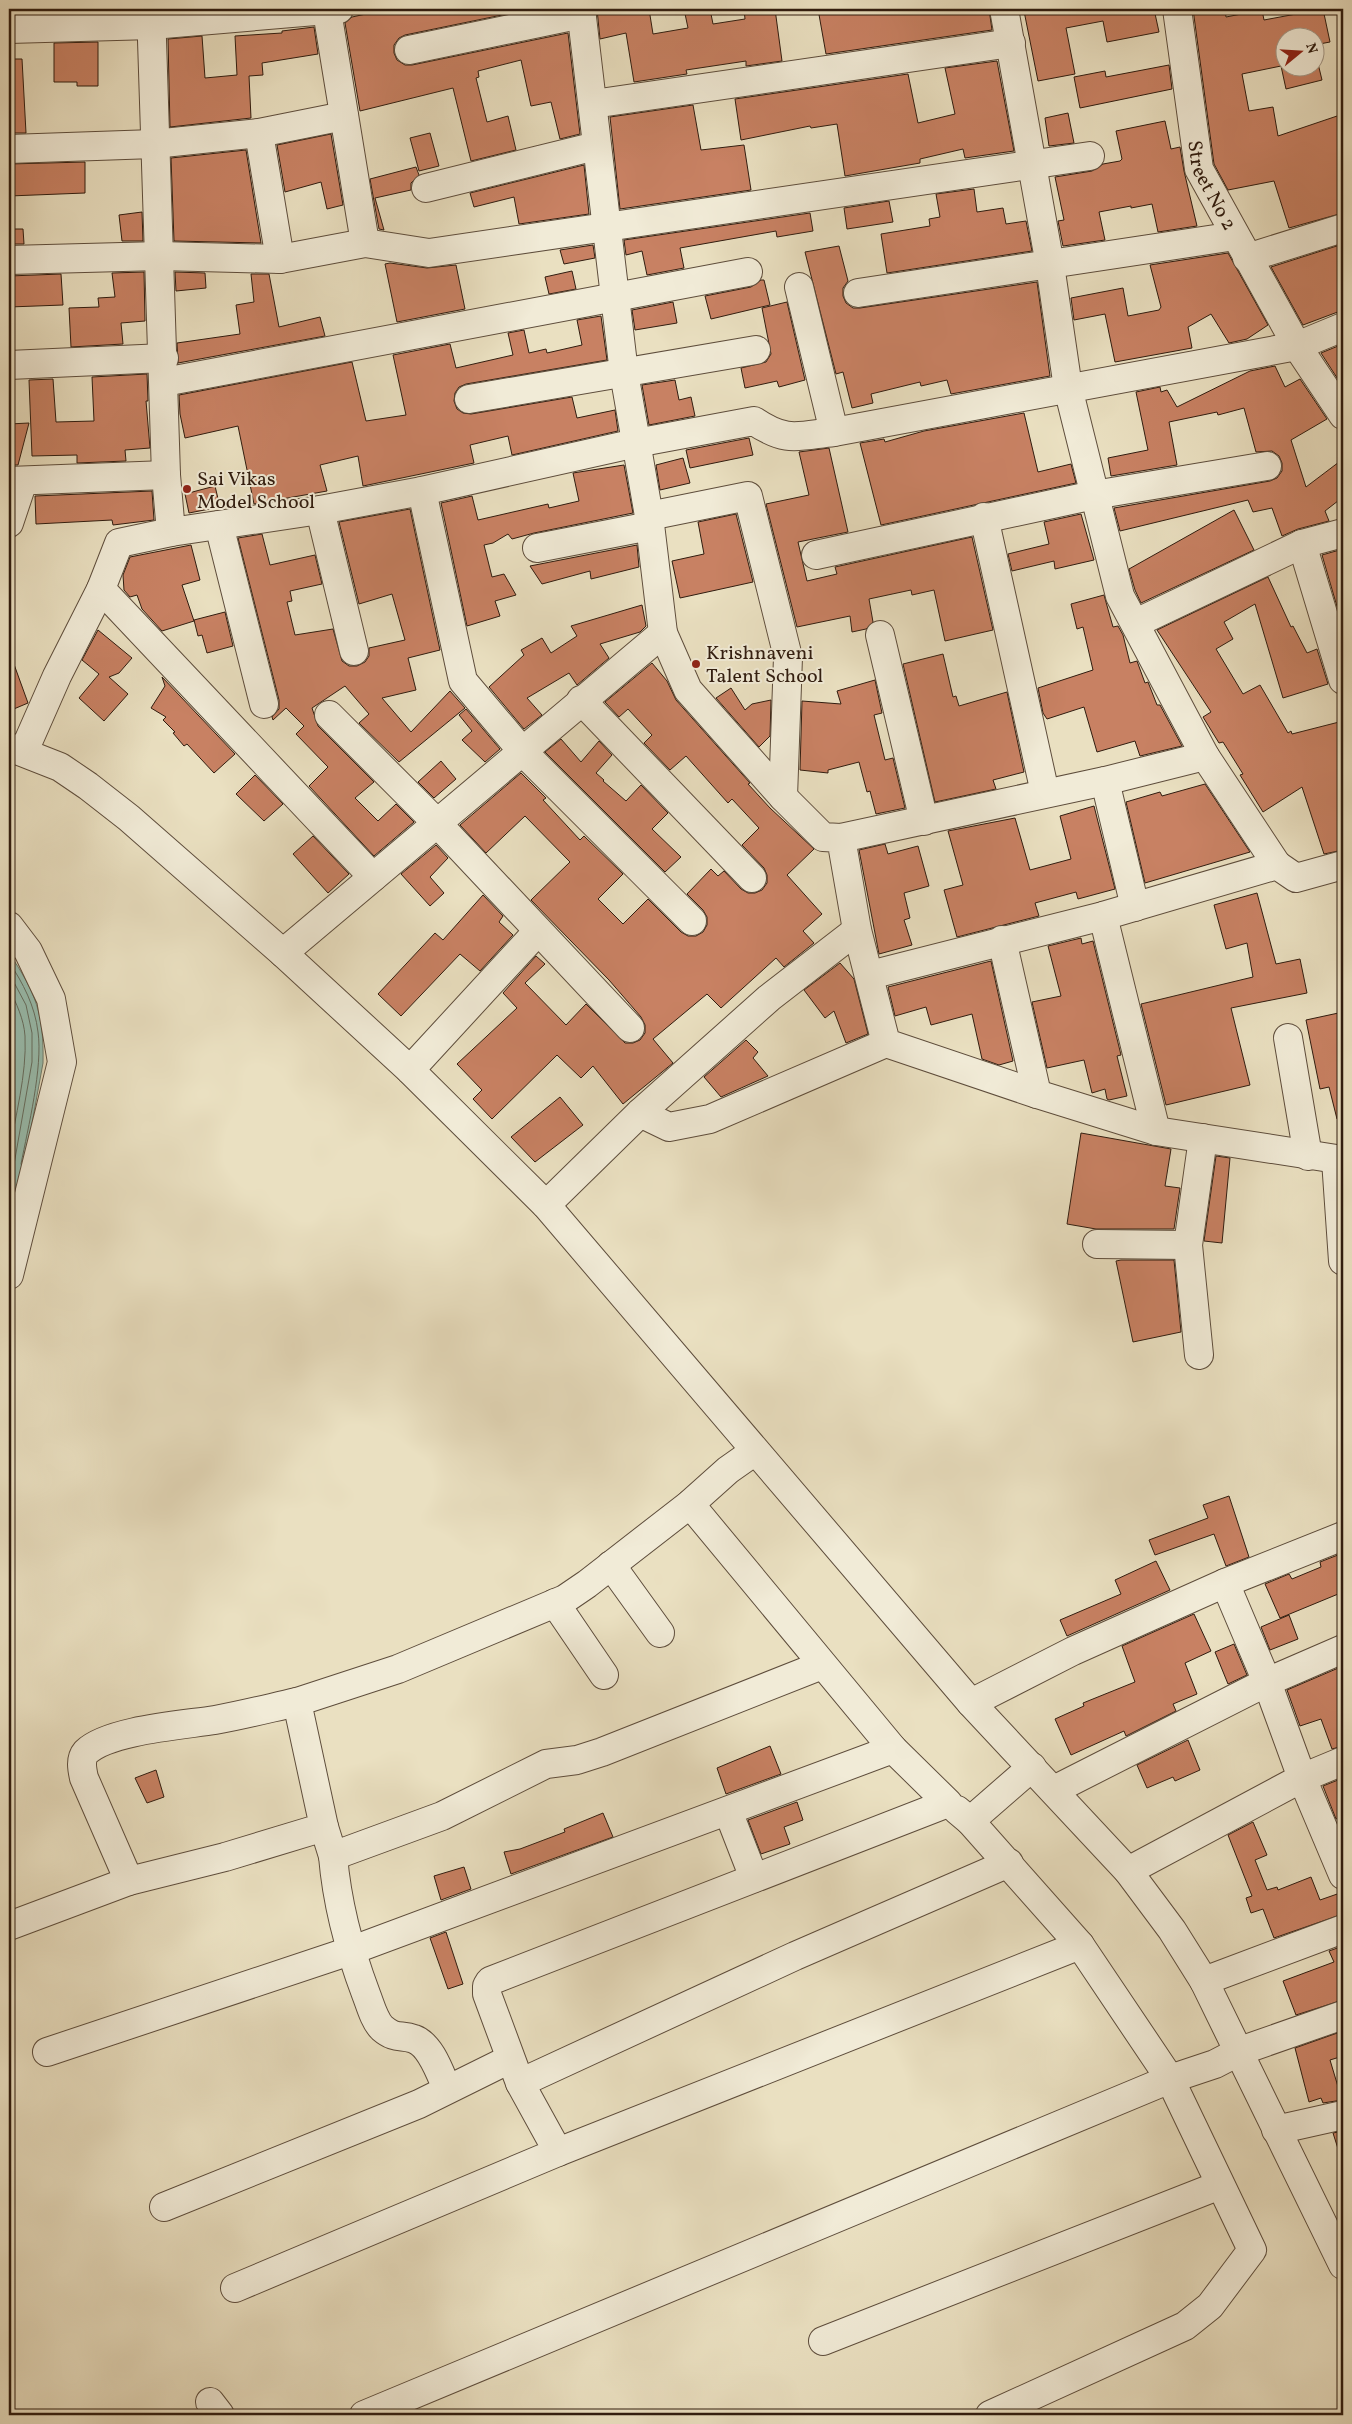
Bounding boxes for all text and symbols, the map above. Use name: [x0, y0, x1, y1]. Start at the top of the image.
north arrow: [1274, 28, 1324, 78]
text: N: [1300, 41, 1322, 56]
street label: Street No 2: [1179, 139, 1242, 236]
place label: Sai Vikas Model School: [197, 466, 315, 517]
marker: Sai Vikas Model School: [181, 483, 193, 495]
place label: Krishnaveni Talent School: [706, 640, 823, 691]
marker: Krishnaveni Talent School: [690, 658, 702, 670]

